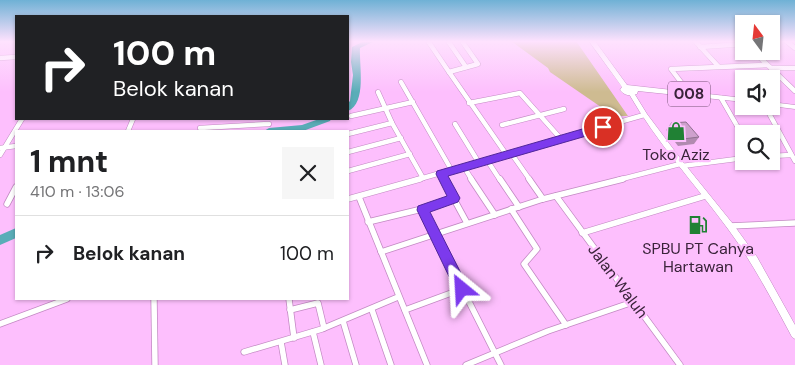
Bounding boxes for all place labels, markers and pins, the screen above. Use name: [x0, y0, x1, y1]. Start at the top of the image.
pin: [582, 106, 624, 148]
shop icon: Toko Aziz: [665, 120, 687, 142]
place label: Toko Aziz: [642, 144, 710, 165]
fuel station icon: SPBU PT Cahya Hartawan: [687, 214, 709, 236]
place label: SPBU PT Cahya Hartawan: [642, 238, 754, 277]

